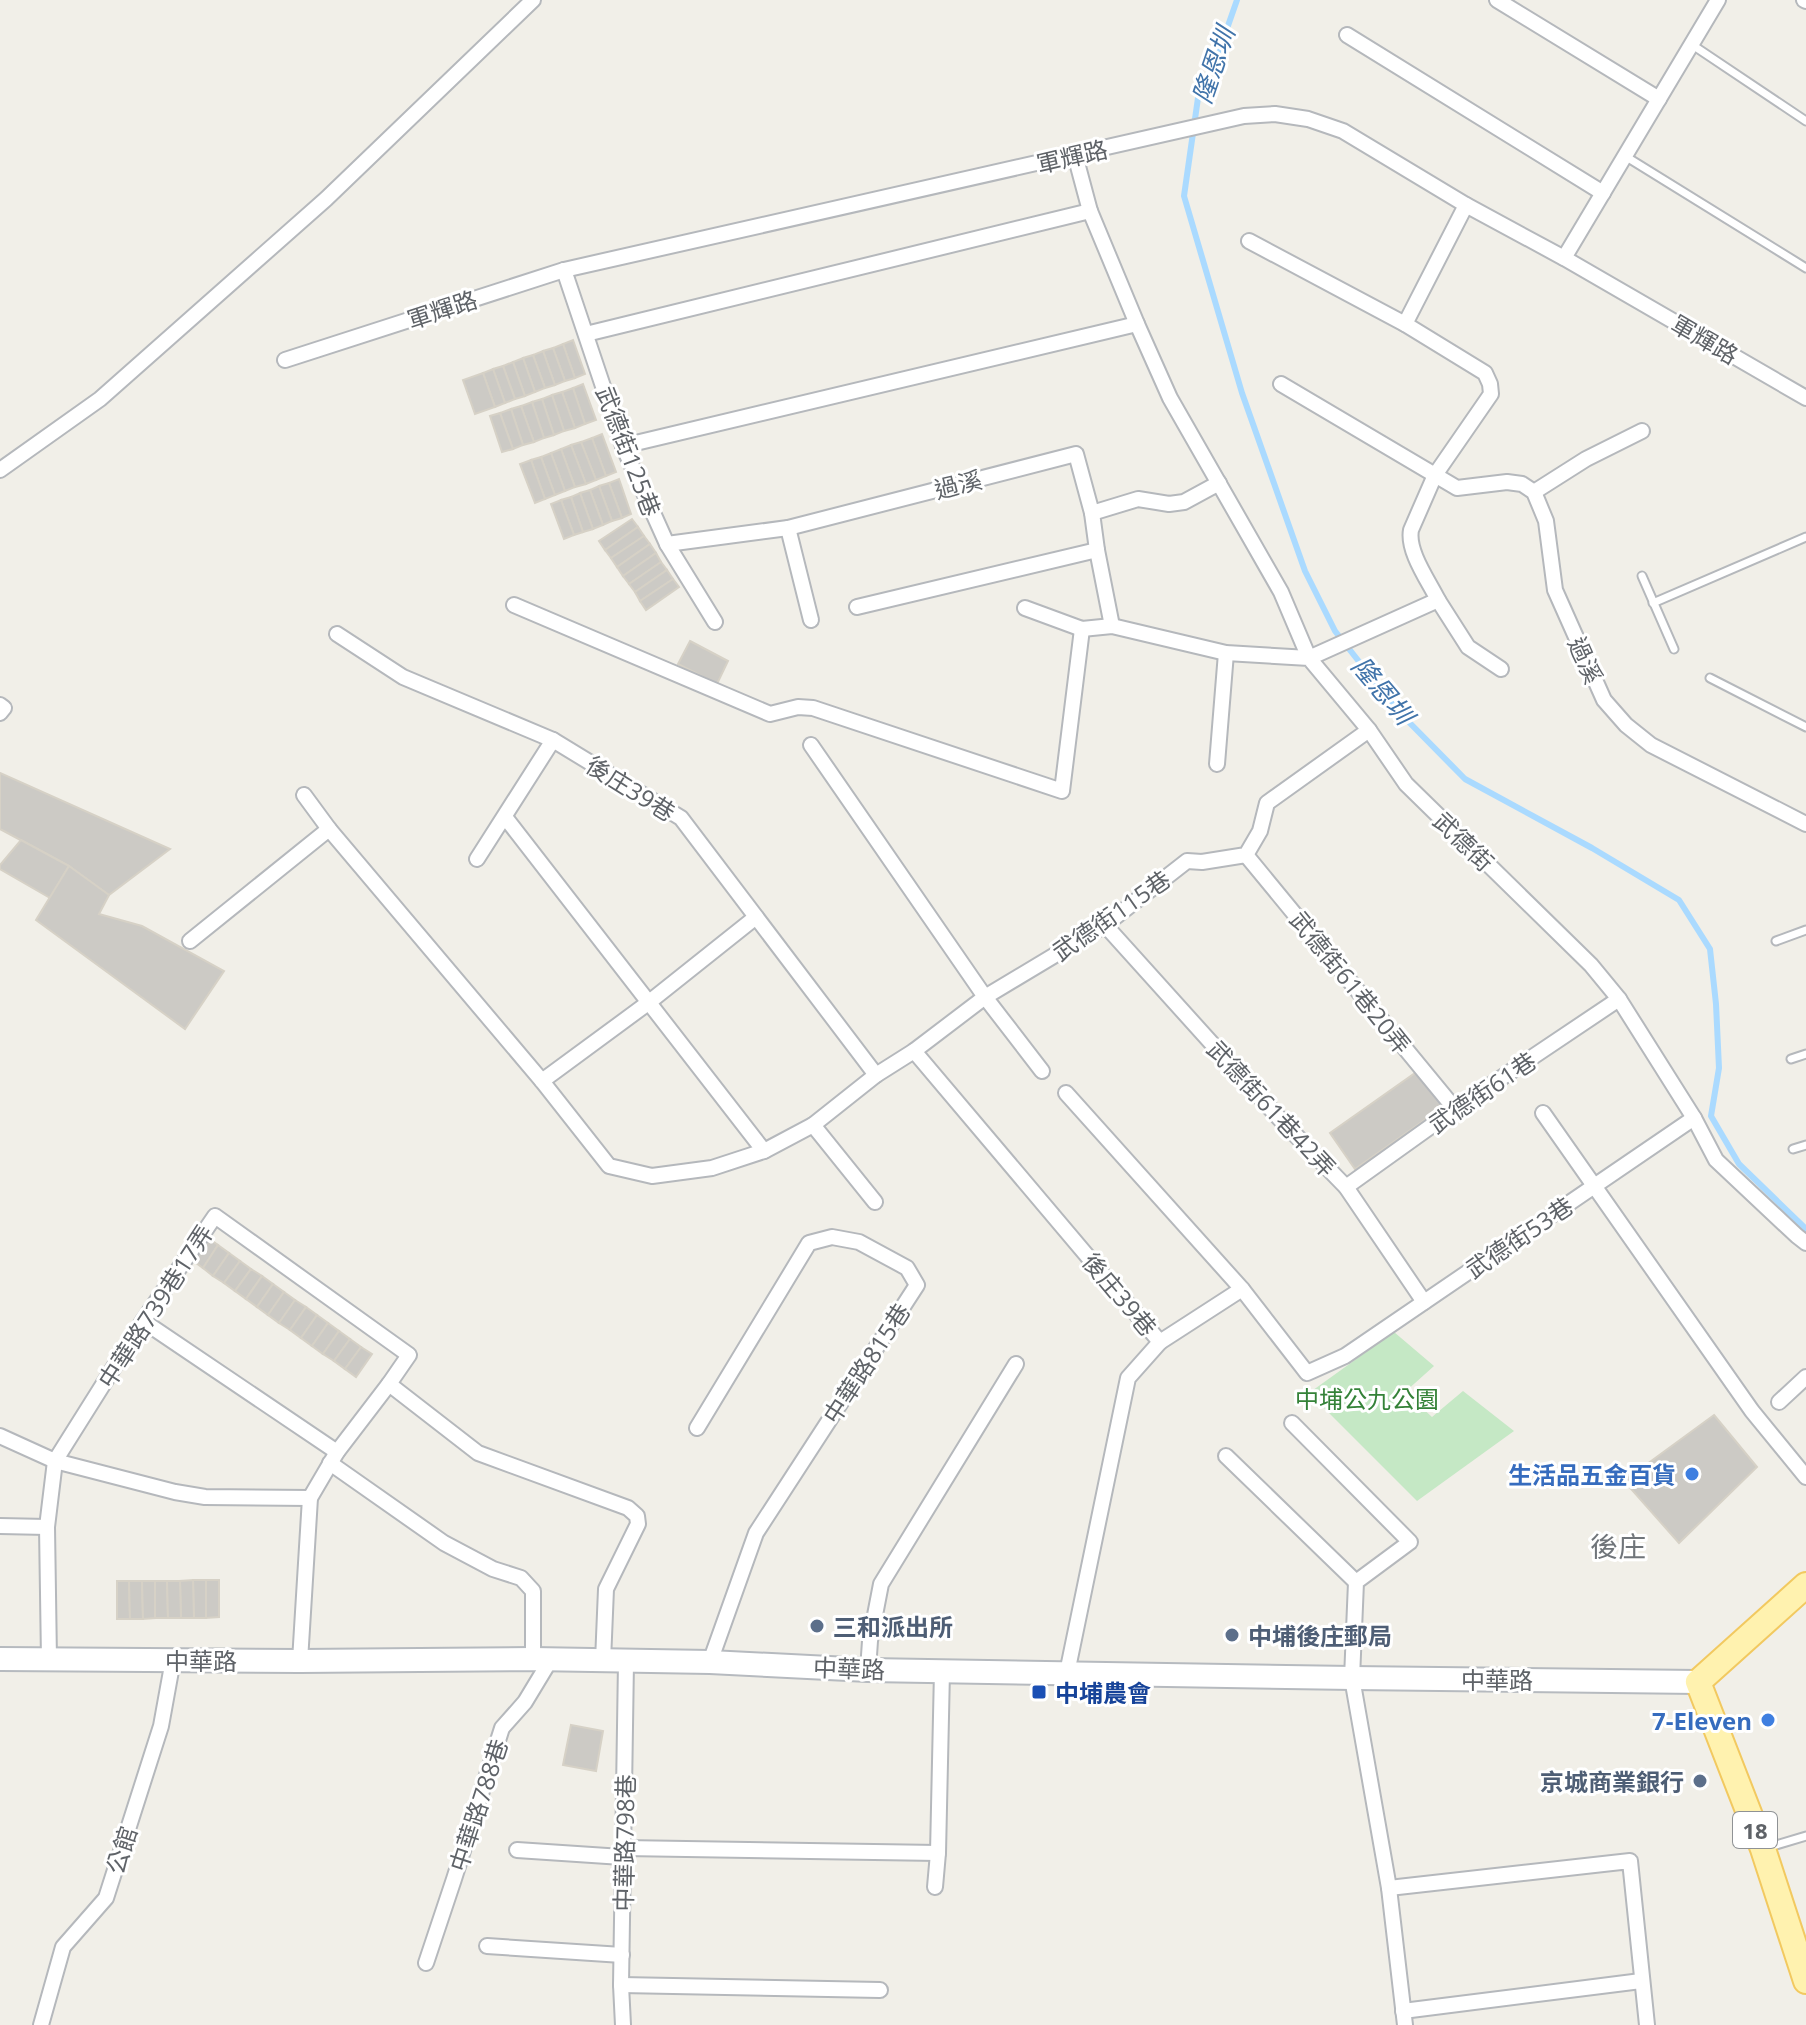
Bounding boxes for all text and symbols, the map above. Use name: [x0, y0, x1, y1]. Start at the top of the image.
water label: 隆恩圳: [1183, 18, 1244, 108]
street label: 軍輝路: [1033, 132, 1111, 180]
street label: 軍輝路: [403, 282, 481, 336]
street label: 軍輝路: [1666, 307, 1744, 371]
street label: 武德街125巷: [589, 381, 669, 521]
street label: 過溪: [931, 462, 985, 506]
street label: 過溪: [1561, 631, 1611, 689]
water label: 隆恩圳: [1344, 649, 1424, 735]
street label: 後庄39巷: [580, 748, 682, 828]
street label: 武德街: [1427, 804, 1501, 878]
street label: 武德街115巷: [1045, 862, 1177, 968]
street label: 武德街61巷20弄: [1283, 904, 1419, 1060]
street label: 武德街61巷42弄: [1200, 1033, 1344, 1183]
street label: 武德街61巷: [1422, 1044, 1542, 1140]
street label: 武德街53巷: [1459, 1189, 1579, 1285]
street label: 中華路739巷17弄: [90, 1218, 220, 1394]
street label: 後庄39巷: [1075, 1245, 1165, 1343]
street label: 中華路815巷: [815, 1296, 917, 1430]
park label: 中埔公九公園: [1295, 1382, 1439, 1415]
place label: 生活品五金百貨: [1508, 1458, 1676, 1491]
marker: 生活品五金百貨: [1683, 1465, 1701, 1483]
district label: 後庄: [1590, 1527, 1646, 1565]
place label: 三和派出所: [833, 1610, 953, 1643]
marker: 三和派出所: [808, 1617, 826, 1635]
place label: 中埔後庄郵局: [1248, 1619, 1392, 1652]
marker: 中埔後庄郵局: [1223, 1626, 1241, 1644]
street label: 中華路: [165, 1644, 237, 1677]
street label: 中華路: [812, 1650, 886, 1686]
street label: 中華路: [1461, 1663, 1533, 1696]
place label: 中埔農會: [1055, 1676, 1151, 1709]
marker: 中埔農會: [1030, 1683, 1048, 1701]
place label: 7-Eleven: [1652, 1704, 1752, 1737]
marker: 7-Eleven: [1759, 1711, 1777, 1729]
street label: 中華路788巷: [441, 1735, 515, 1875]
place label: 京城商業銀行: [1540, 1765, 1684, 1798]
marker: 京城商業銀行: [1691, 1772, 1709, 1790]
street label: 中華路798巷: [606, 1774, 642, 1912]
road number: 18: [1733, 1812, 1777, 1848]
street label: 公館: [98, 1822, 144, 1878]

